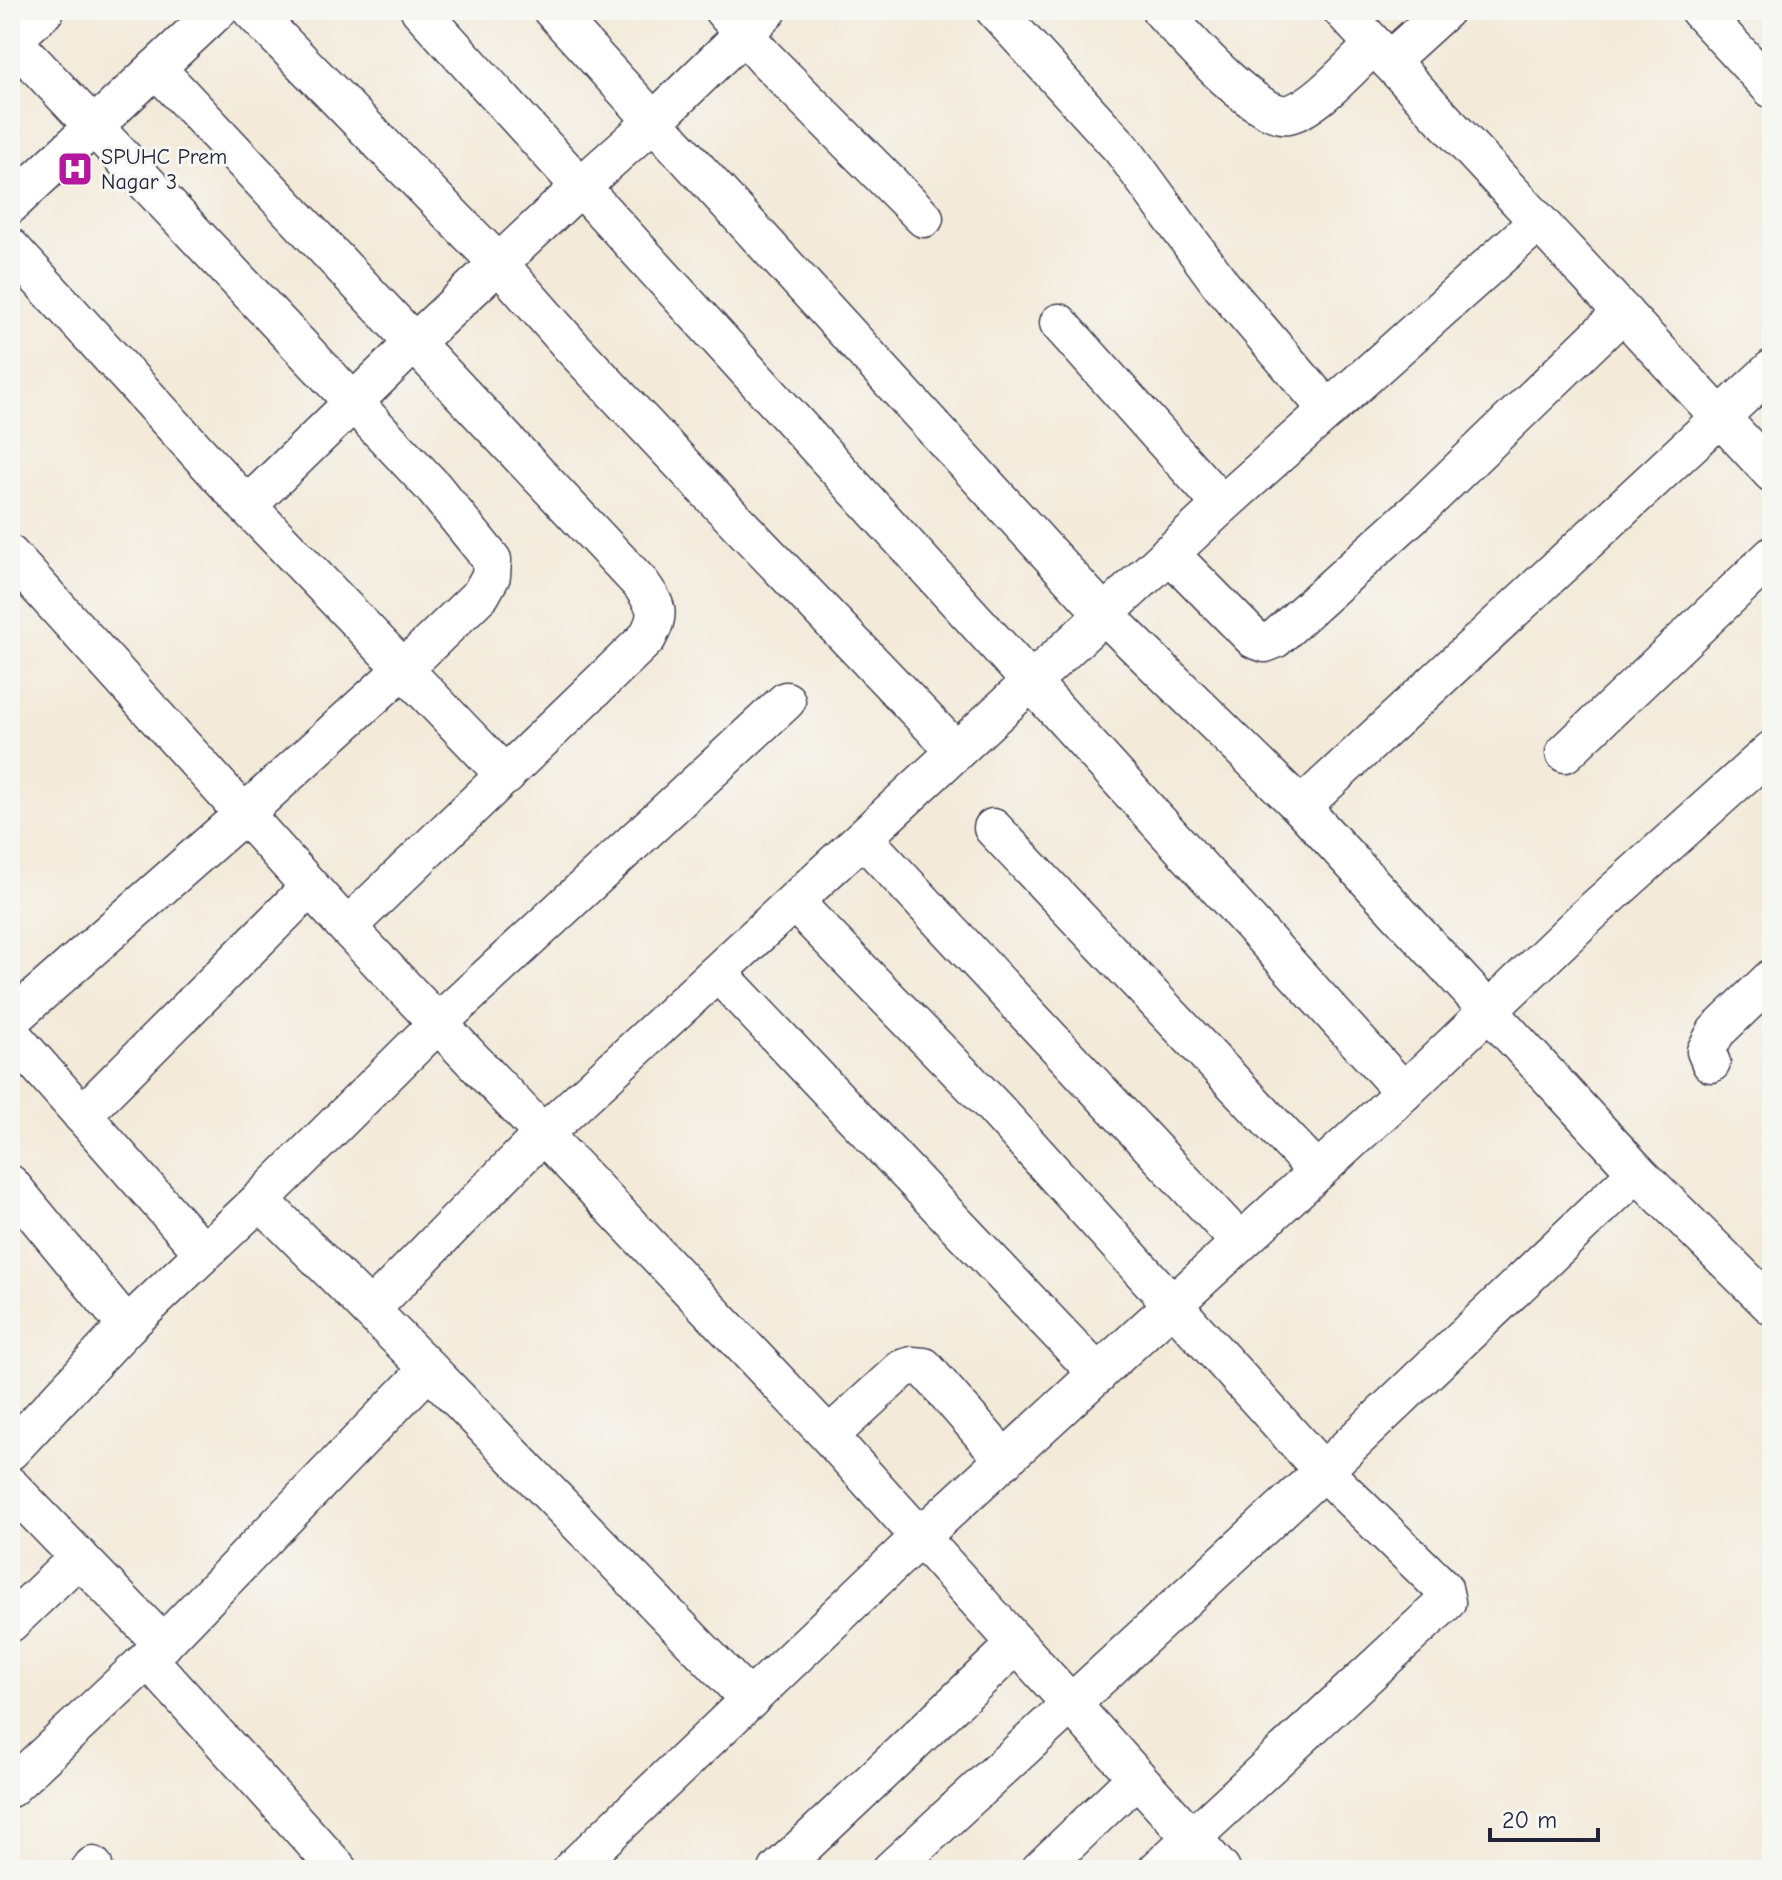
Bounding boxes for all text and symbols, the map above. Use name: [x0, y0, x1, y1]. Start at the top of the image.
place label: SPUHC Prem Nagar 3: [101, 144, 227, 195]
hospital icon: SPUHC Prem Nagar 3: [56, 150, 94, 188]
scale bar: [1490, 1792, 1598, 1842]
text: 20 m: [1502, 1806, 1557, 1834]

